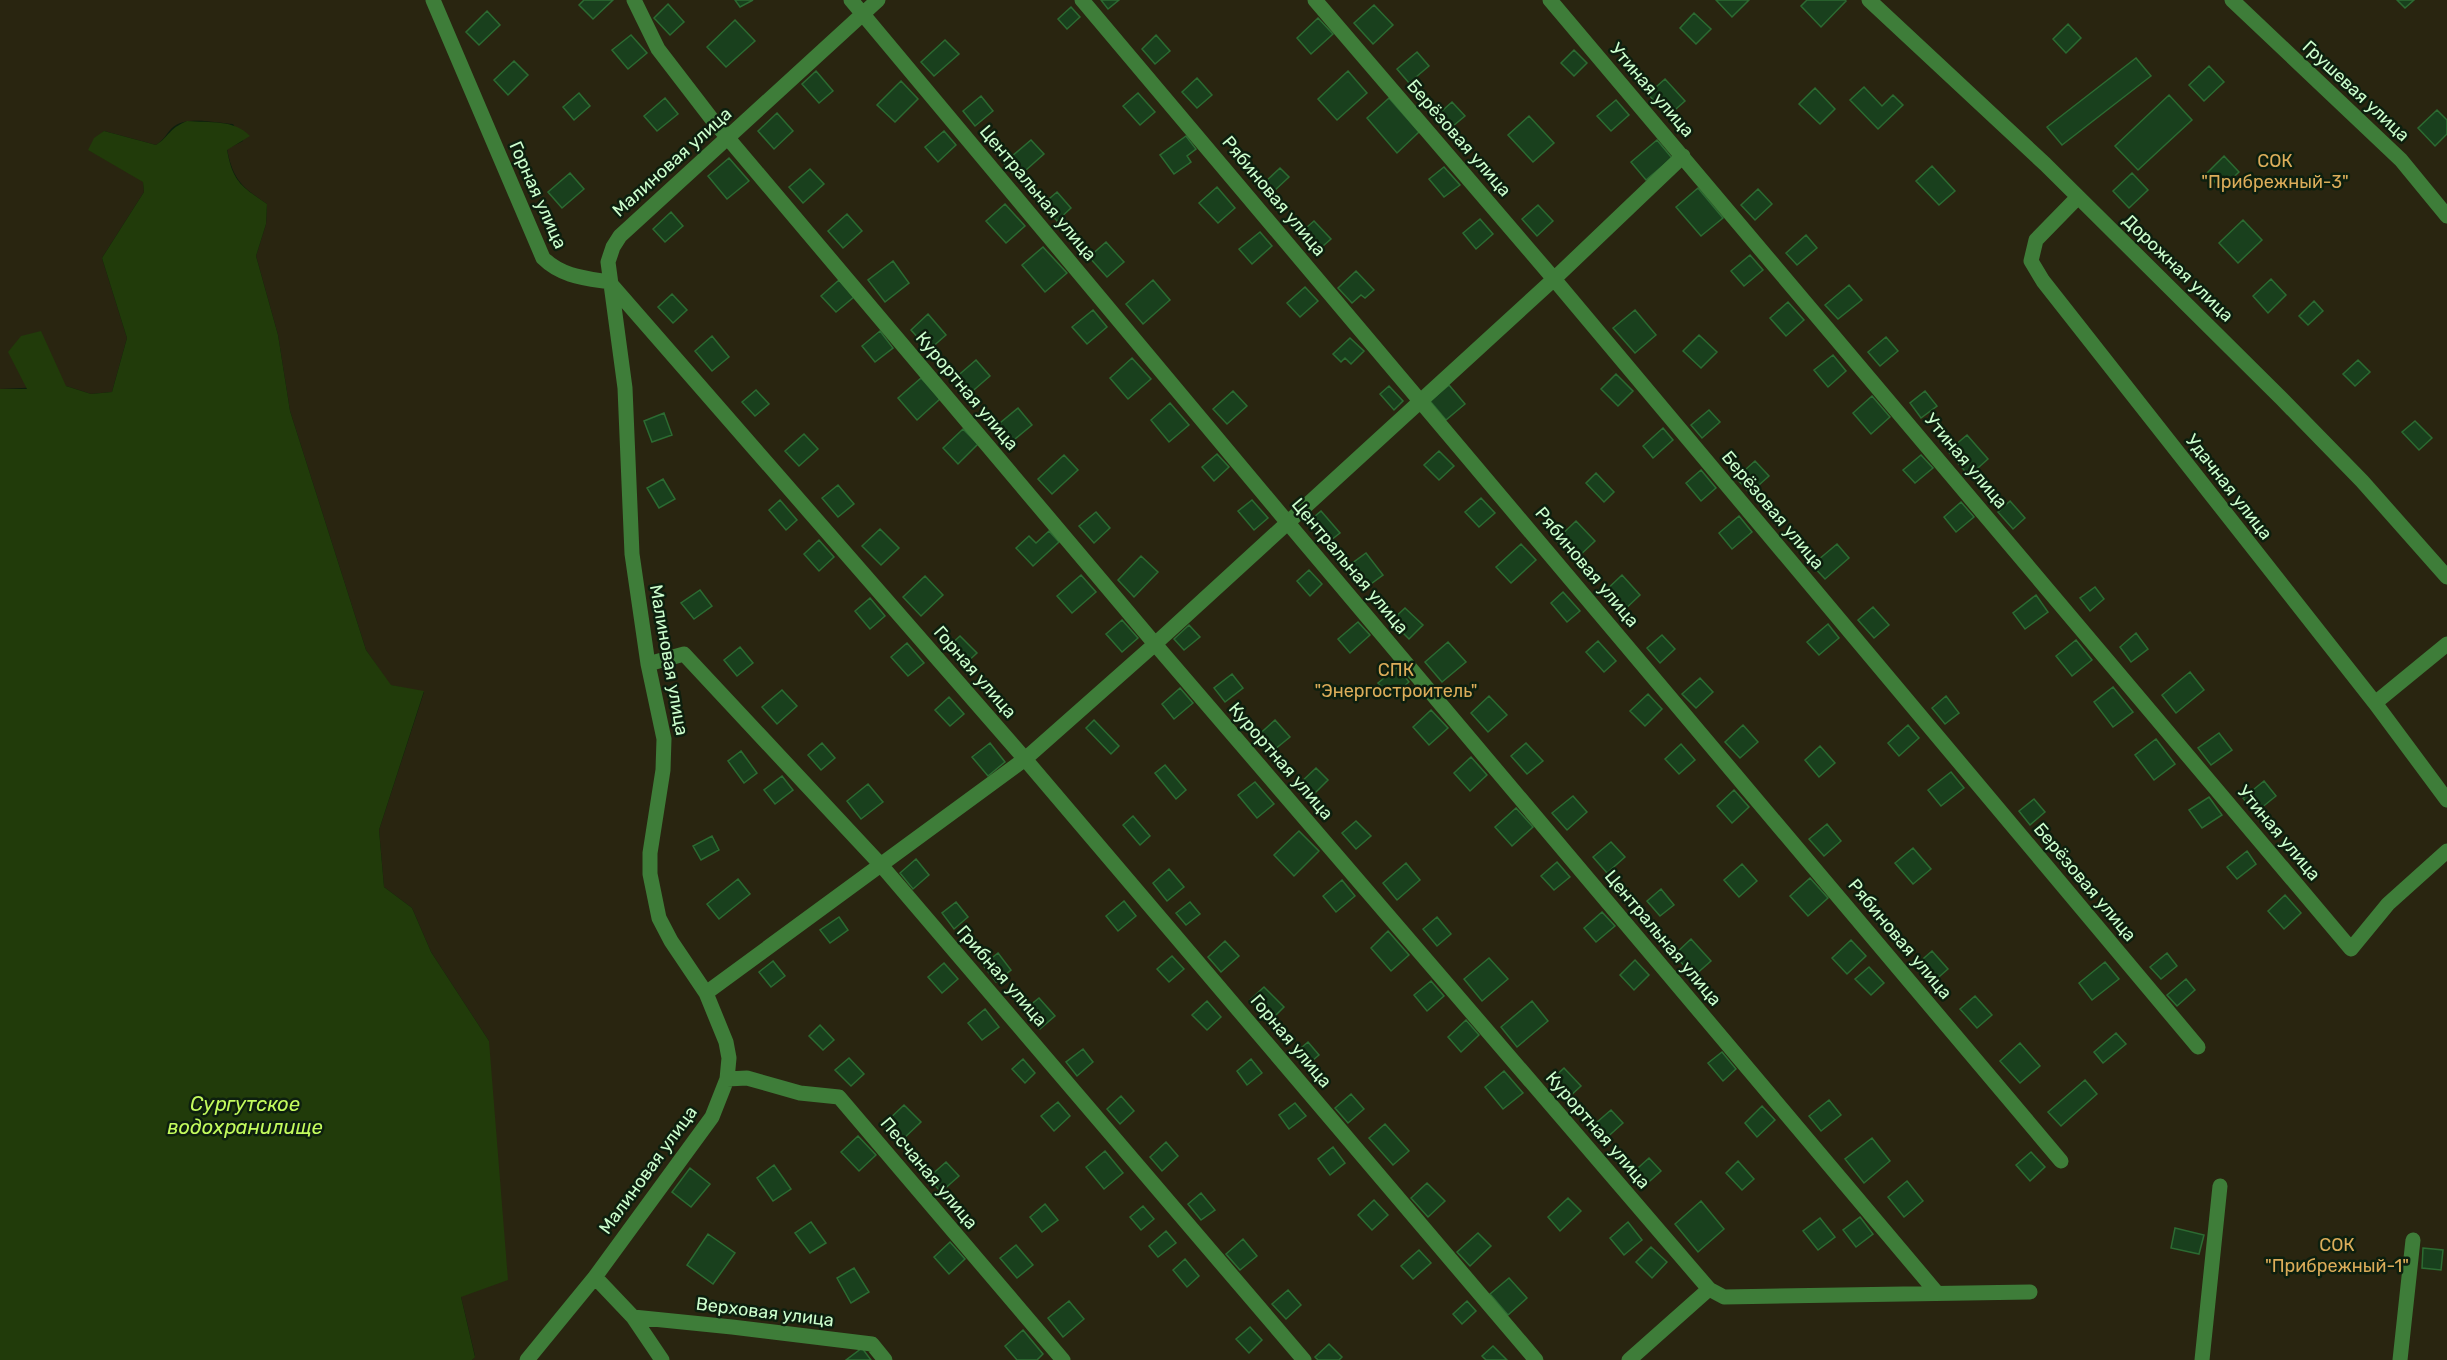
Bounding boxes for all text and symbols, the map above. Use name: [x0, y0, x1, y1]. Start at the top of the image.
street label: Грушевая улица: [2298, 36, 2414, 146]
street label: Утиная улица: [1605, 38, 1699, 142]
street label: Берёзовая улица: [1402, 75, 1516, 201]
street label: Малиновая улица: [608, 103, 736, 221]
street label: Центральная улица: [975, 121, 1101, 265]
street label: Рябиновая улица: [1217, 131, 1331, 261]
street label: Горная улица: [505, 138, 571, 252]
park label: СОК "Прибрежный-3": [2201, 150, 2349, 193]
street label: Дорожная улица: [2118, 210, 2238, 326]
street label: Курортная улица: [911, 327, 1023, 455]
street label: Утиная улица: [1920, 409, 2012, 513]
street label: Удачная улица: [2181, 430, 2277, 544]
street label: Берёзовая улица: [1717, 446, 1829, 574]
street label: Центральная улица: [1287, 494, 1413, 638]
street label: Рябиновая улица: [1530, 502, 1644, 632]
street label: Малиновая улица: [645, 583, 693, 737]
street label: Горная улица: [929, 621, 1021, 723]
park label: СПК "Энергостроитель": [1314, 659, 1478, 702]
street label: Курортная улица: [1224, 698, 1338, 824]
street label: Утиная улица: [2233, 781, 2325, 885]
street label: Берёзовая улица: [2029, 818, 2141, 946]
street label: Центральная улица: [1600, 866, 1726, 1010]
street label: Рябиновая улица: [1843, 874, 1957, 1004]
street label: Грибная улица: [952, 921, 1052, 1031]
street label: Горная улица: [1246, 990, 1336, 1092]
street label: Курортная улица: [1541, 1067, 1655, 1193]
water label: Сургутское водохранилище: [167, 1092, 323, 1139]
street label: Малиновая улица: [594, 1102, 702, 1238]
street label: Песчаная улица: [876, 1112, 982, 1234]
park label: СОК "Прибрежный-1": [2265, 1234, 2409, 1277]
street label: Верховая улица: [695, 1293, 835, 1331]

